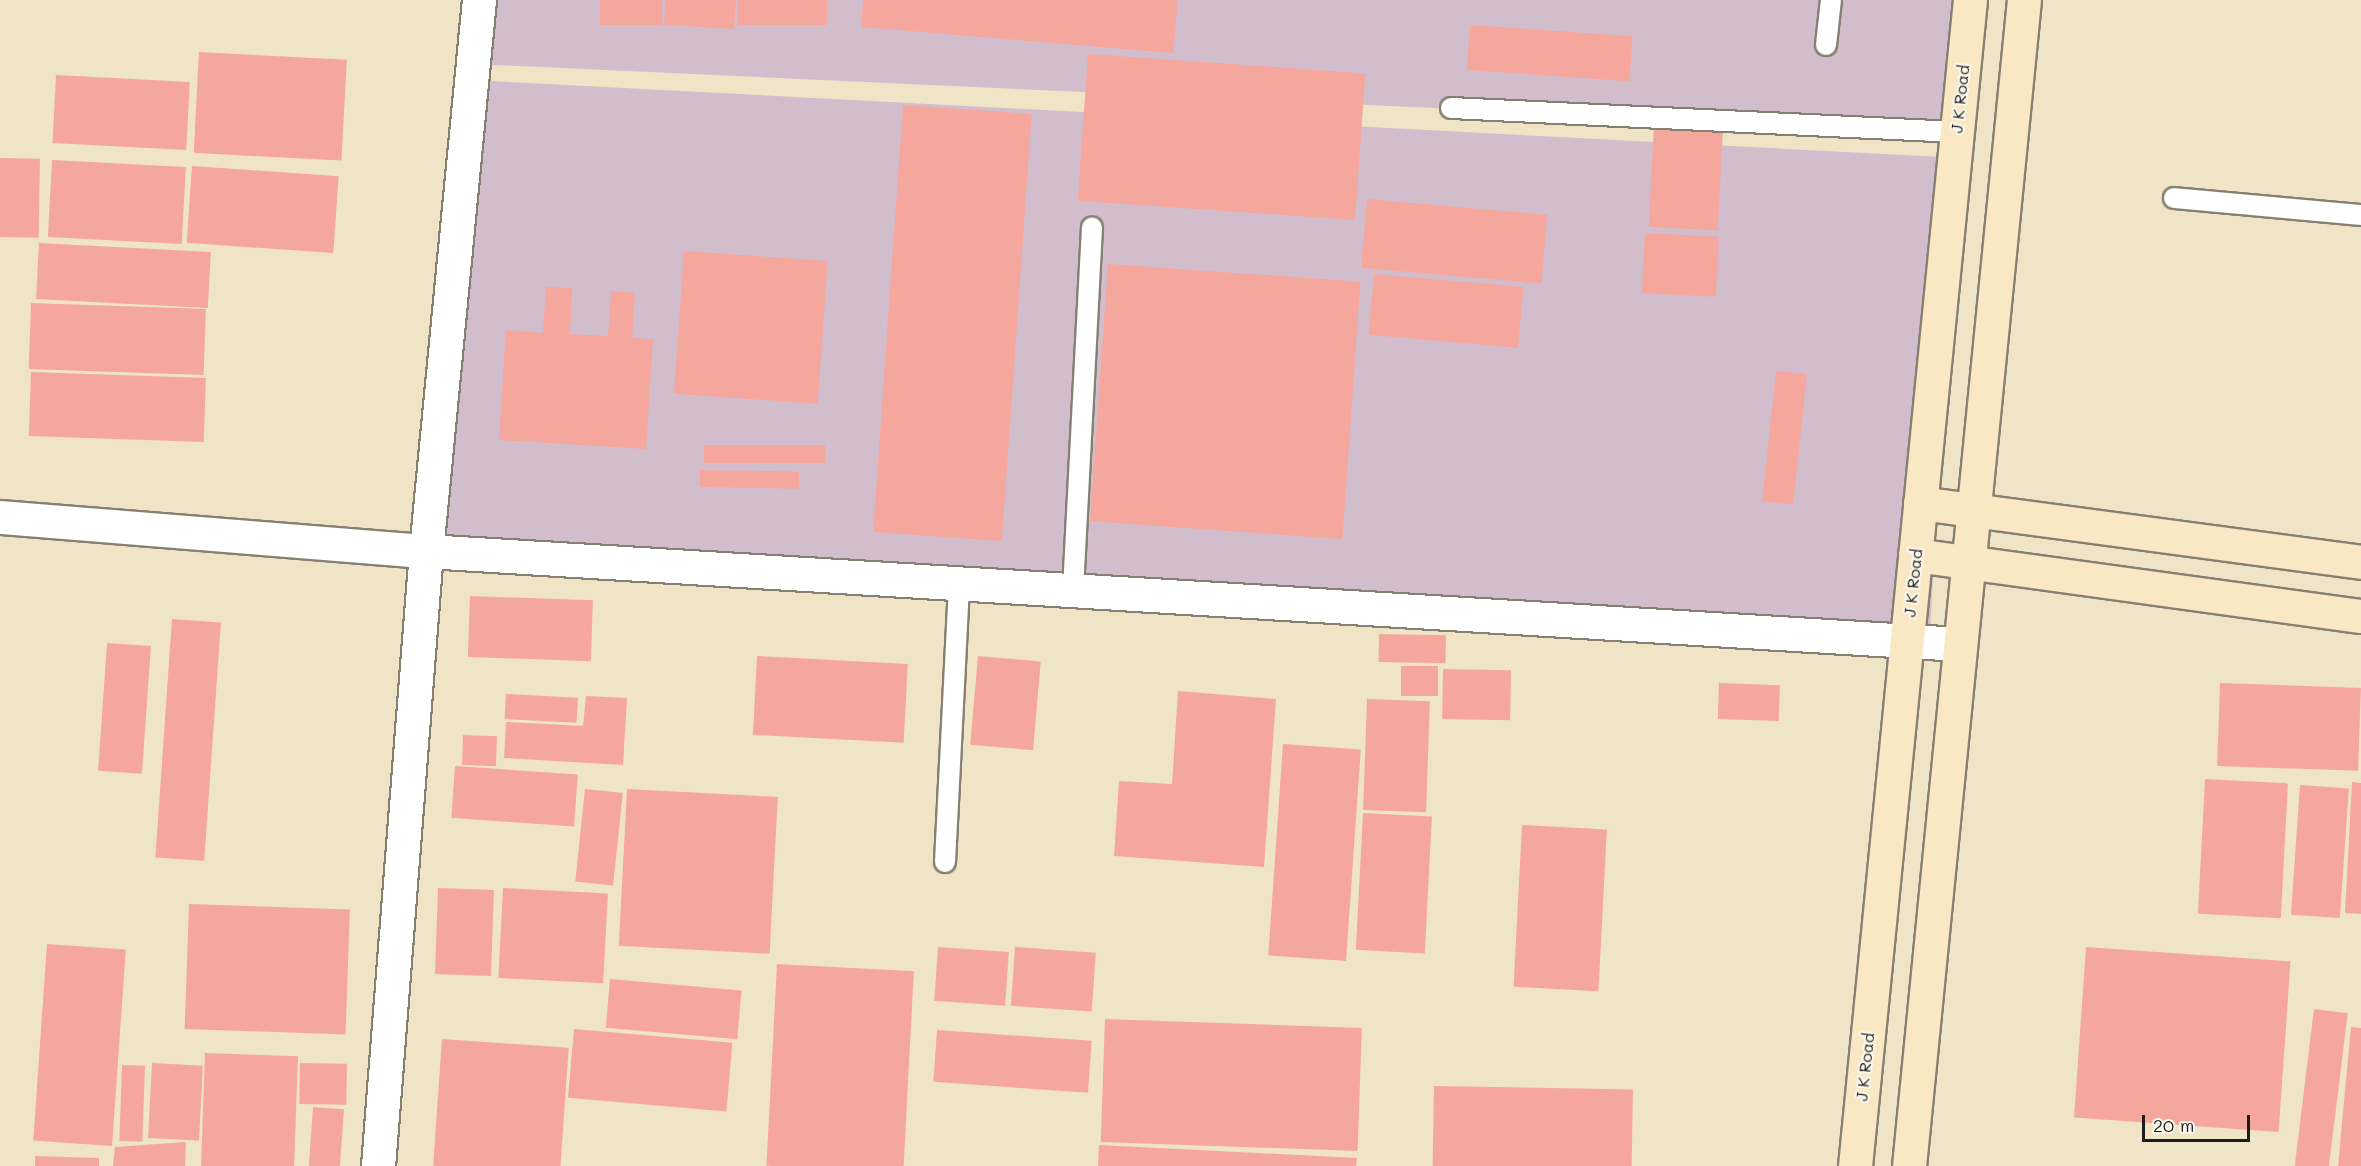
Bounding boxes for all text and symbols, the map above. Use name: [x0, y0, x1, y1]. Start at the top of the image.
street label: J K Road: [1947, 64, 1973, 134]
street label: J K Road: [1900, 548, 1926, 618]
street label: J K Road: [1852, 1032, 1878, 1102]
scale bar: [2145, 1103, 2253, 1141]
text: 20 m: [2153, 1113, 2194, 1137]

